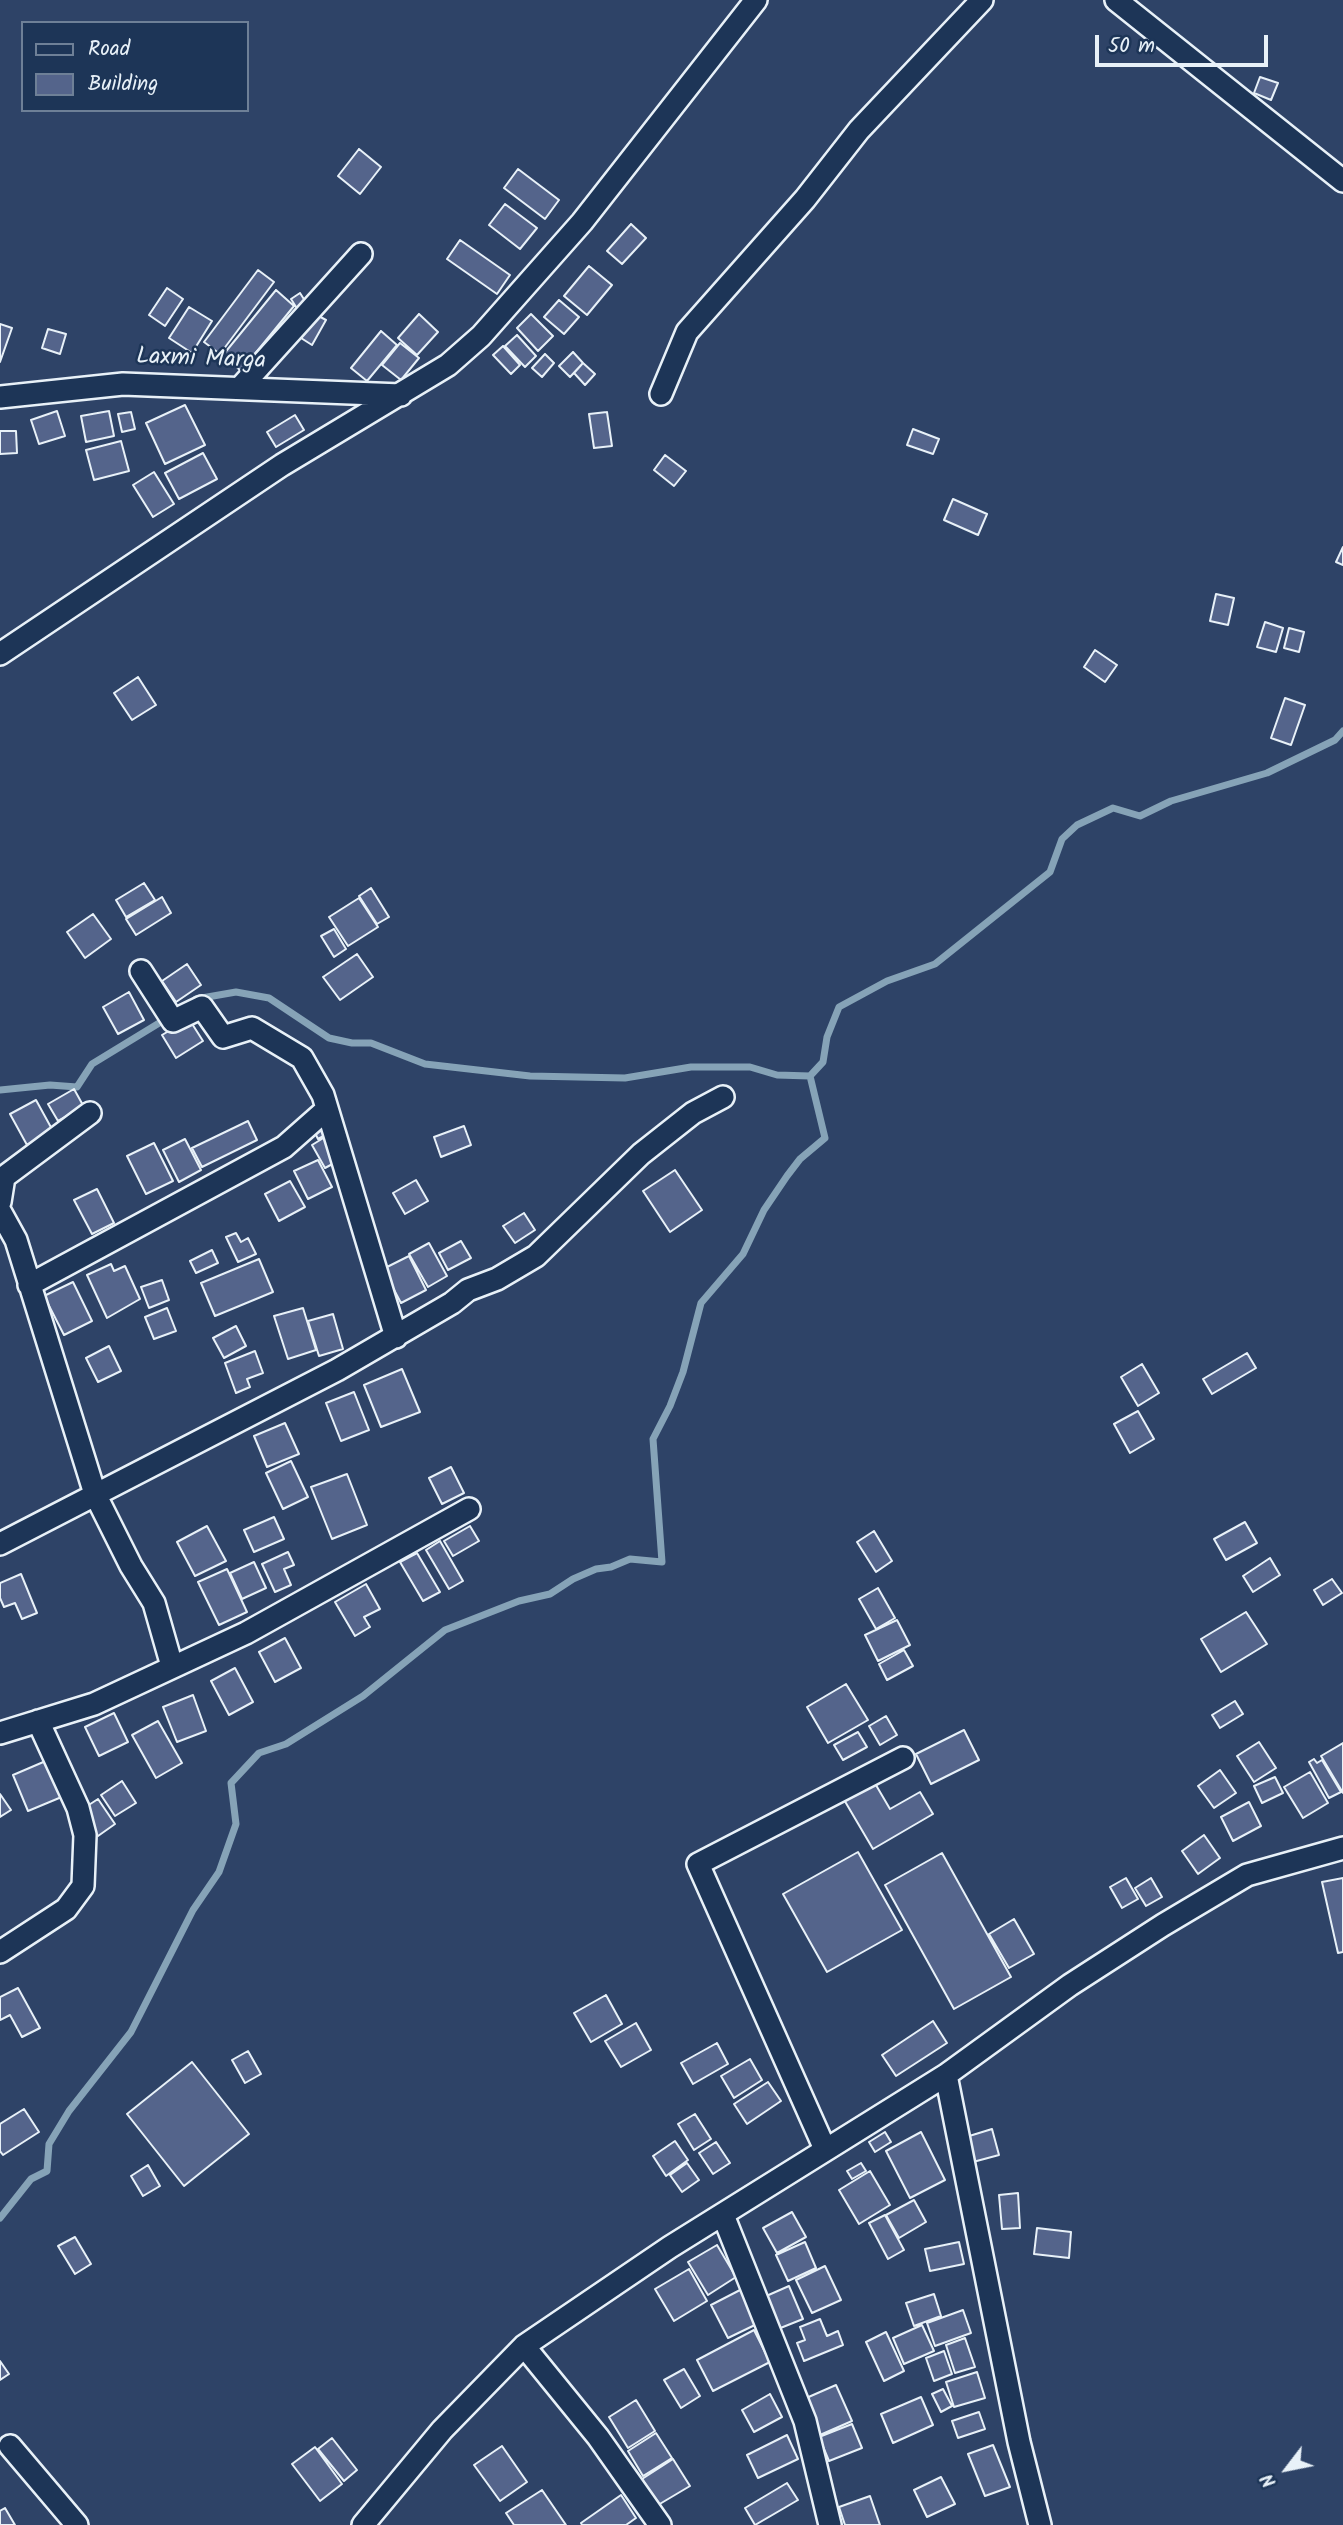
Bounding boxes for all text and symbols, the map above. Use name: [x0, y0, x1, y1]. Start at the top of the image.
legend: [21, 21, 248, 112]
scale bar: [1098, 21, 1271, 65]
text: 50 m: [1108, 30, 1155, 63]
text: Road: [88, 33, 130, 66]
text: Building: [88, 68, 158, 101]
street label: Laxmi Marga: [136, 344, 266, 378]
north arrow: [1252, 2434, 1322, 2504]
text: N: [1253, 2467, 1285, 2493]

